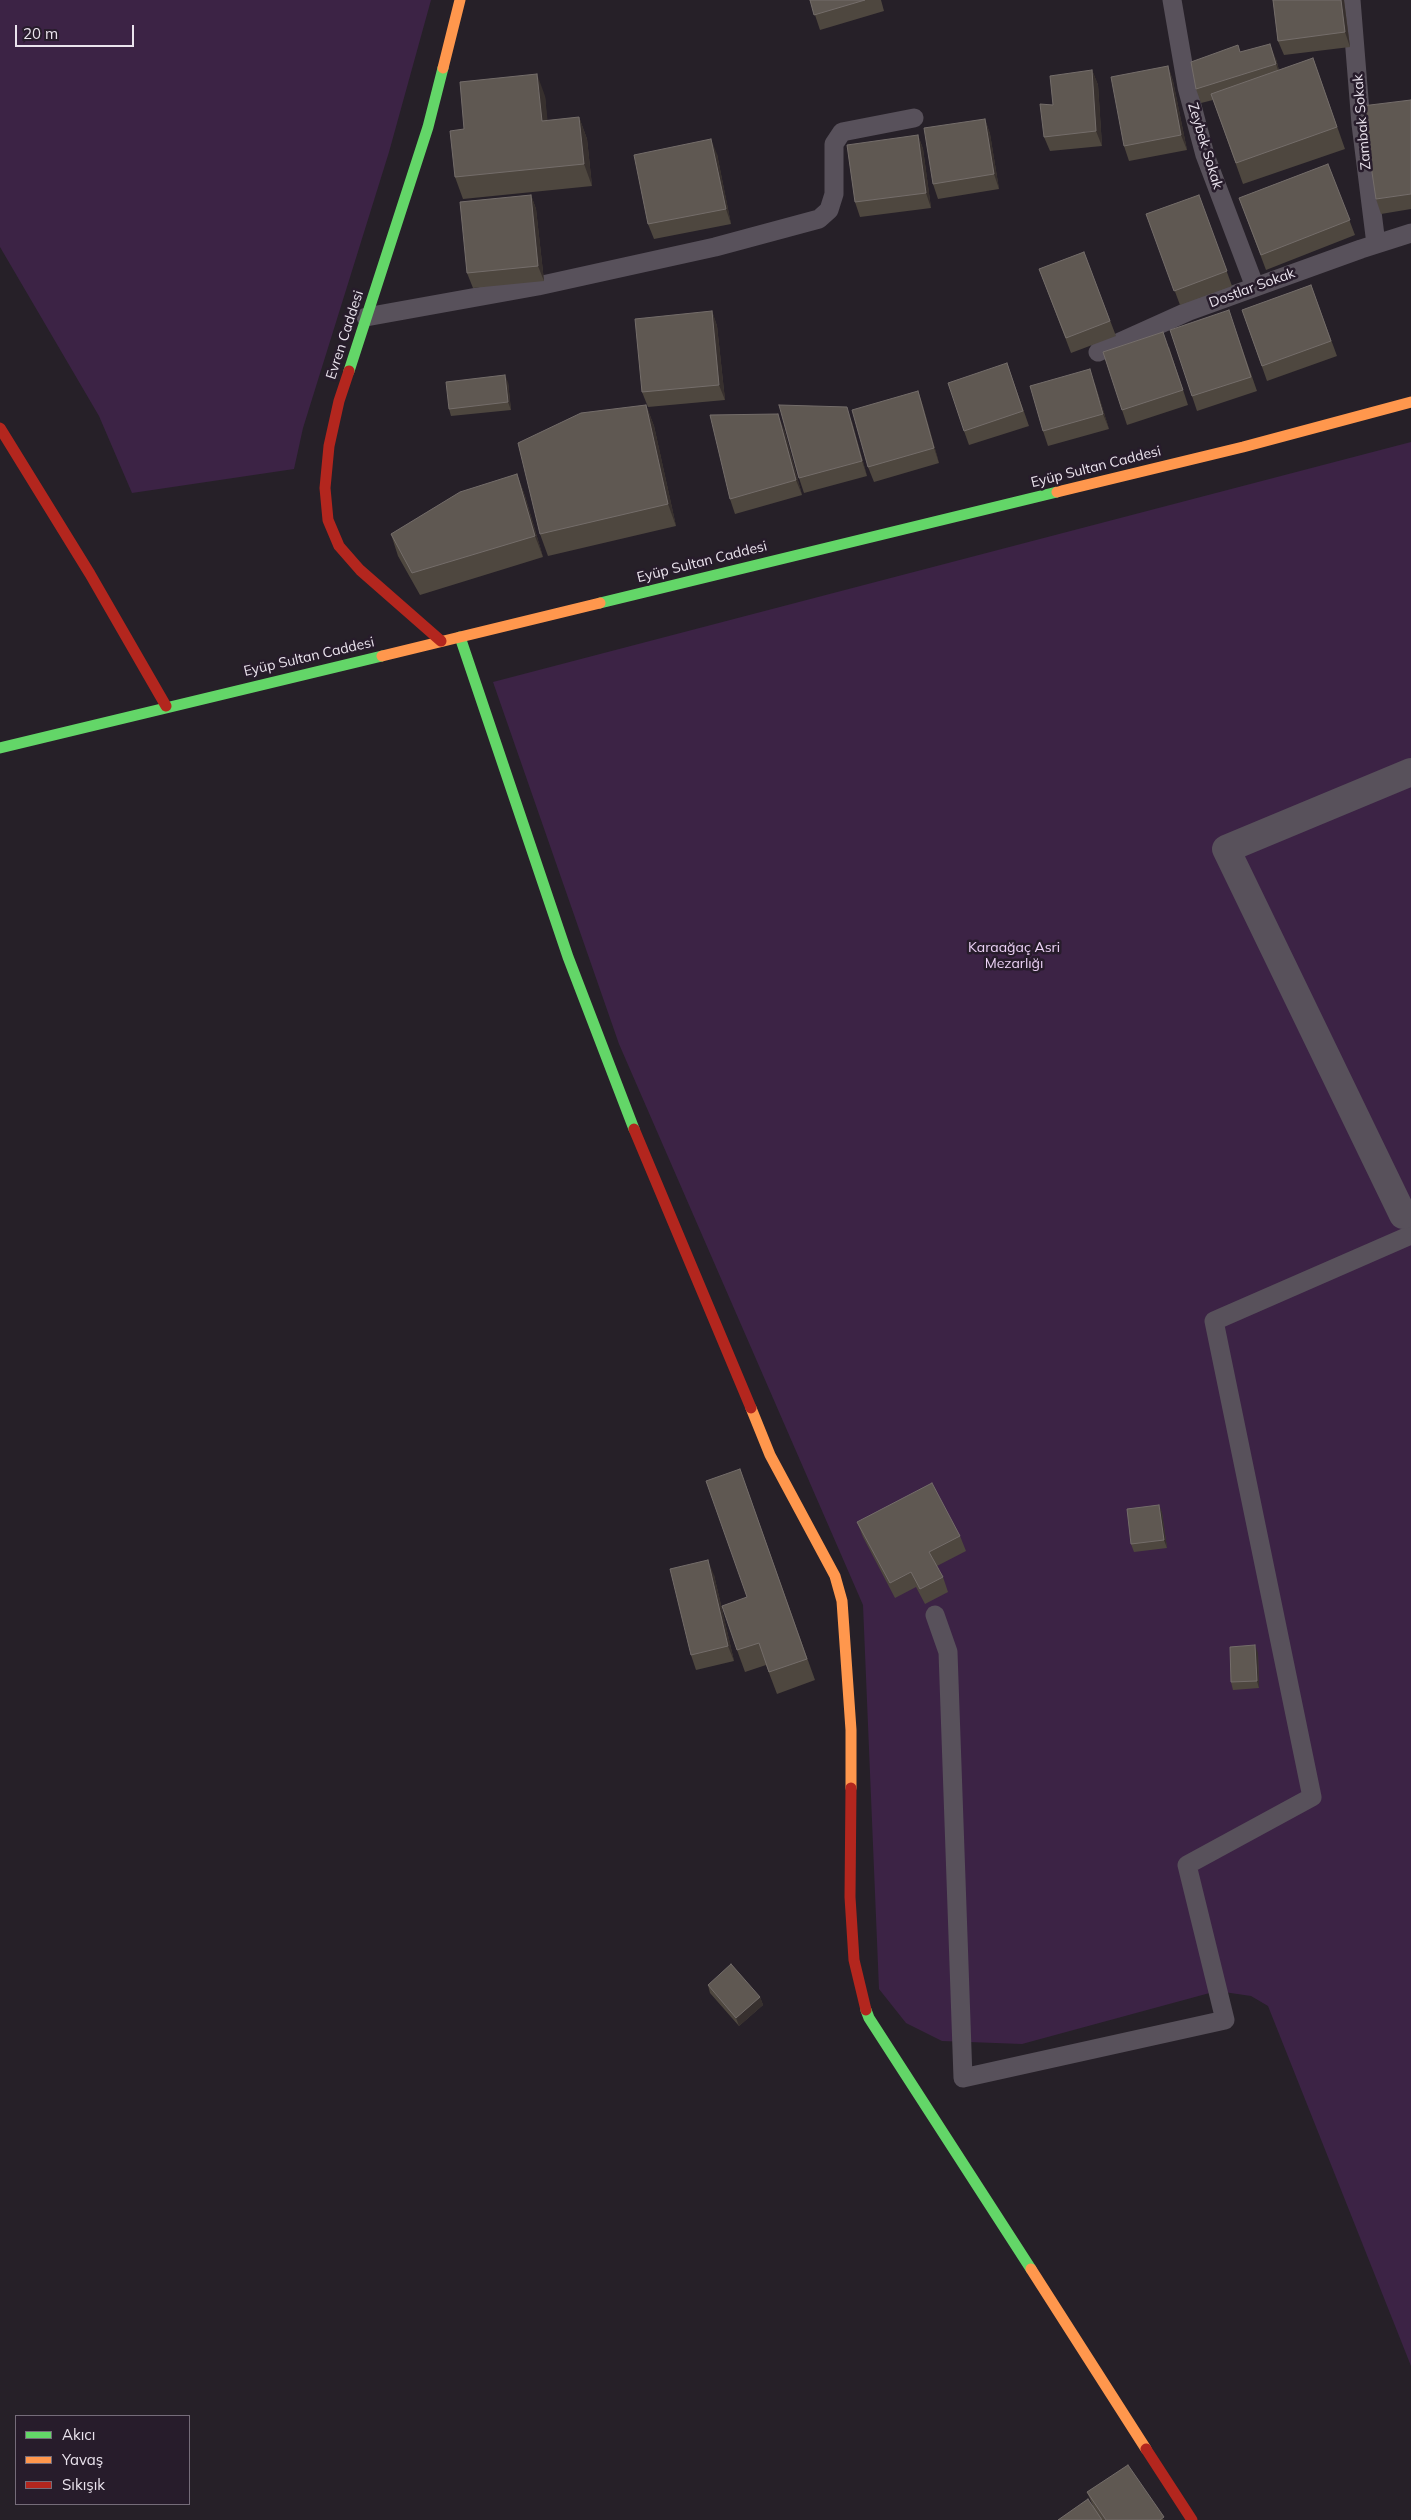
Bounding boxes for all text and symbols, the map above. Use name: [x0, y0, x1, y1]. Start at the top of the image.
scale bar: [18, 15, 136, 47]
text: 20 m: [23, 24, 58, 43]
street label: Zambak Sokak: [1349, 73, 1375, 171]
street label: Zeybek Sokak: [1184, 101, 1226, 191]
street label: Dostlar Sokak: [1207, 265, 1297, 311]
street label: Evren Caddesi: [323, 288, 367, 382]
street label: Eyüp Sultan Caddesi: [1029, 443, 1163, 491]
street label: Eyüp Sultan Caddesi: [635, 538, 769, 586]
street label: Eyüp Sultan Caddesi: [242, 634, 376, 680]
park label: Karaağaç Asri Mezarlığı: [968, 940, 1060, 972]
legend: [15, 2415, 190, 2505]
text: Akıcı: [62, 2425, 95, 2444]
text: Yavaş: [62, 2450, 103, 2469]
text: Sıkışık: [62, 2475, 105, 2494]

